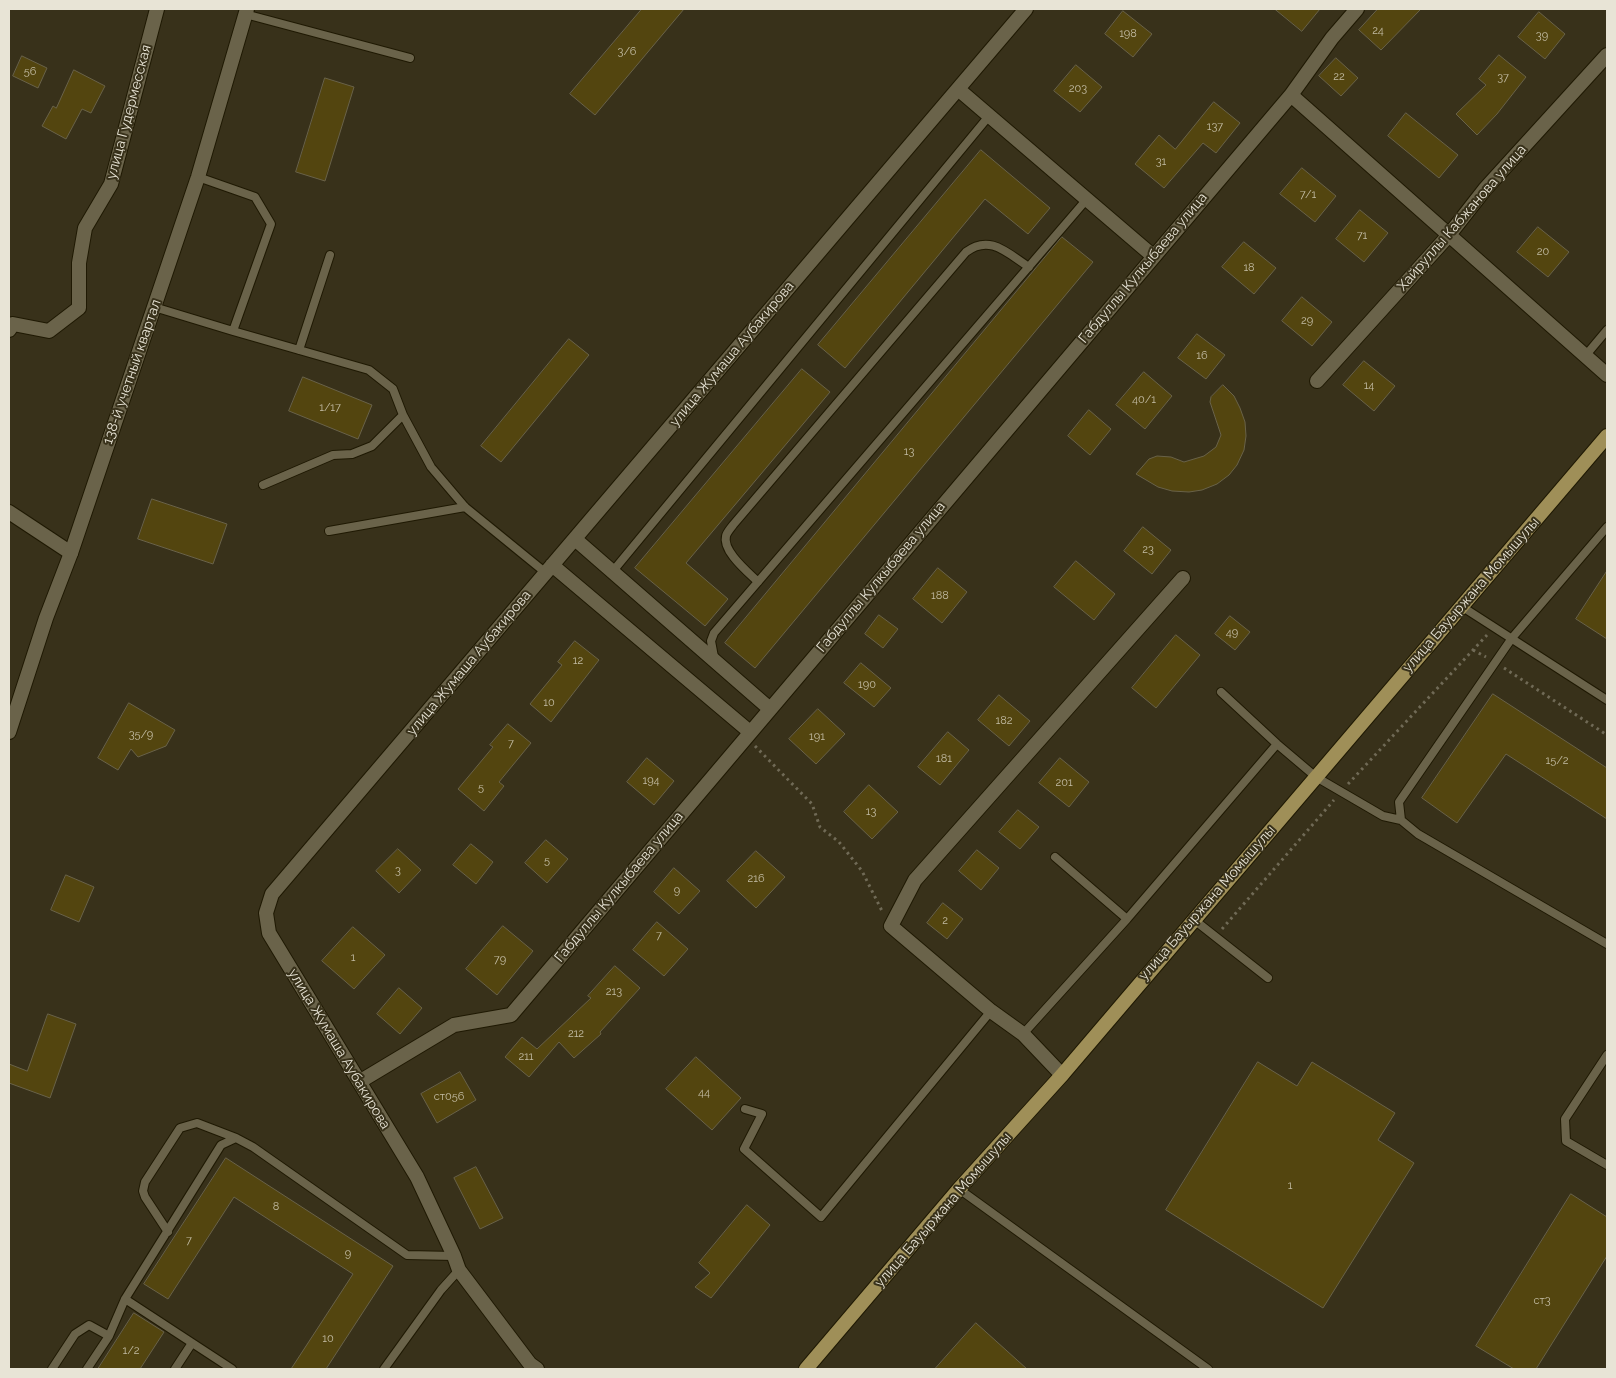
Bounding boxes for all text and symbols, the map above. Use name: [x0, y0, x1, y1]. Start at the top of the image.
house number: 24: [1372, 24, 1384, 38]
house number: 198: [1119, 27, 1137, 41]
house number: 39: [1536, 29, 1548, 43]
street label: улица Гудермесская: [103, 43, 155, 181]
house number: 3/6: [618, 45, 636, 59]
house number: 56: [24, 65, 36, 79]
house number: 22: [1333, 70, 1345, 84]
house number: 37: [1497, 71, 1509, 85]
house number: 203: [1069, 82, 1087, 96]
house number: 137: [1207, 120, 1223, 134]
street label: Хайруллы Кабжанова улица: [1394, 142, 1530, 294]
house number: 31: [1156, 155, 1166, 169]
house number: 7/1: [1300, 188, 1316, 202]
street label: Габдуллы Кулкыбаева улица: [1075, 189, 1211, 347]
house number: 71: [1357, 229, 1367, 243]
house number: 20: [1537, 245, 1549, 259]
house number: 18: [1243, 261, 1255, 275]
street label: улица Жумаша Аубакирова: [666, 278, 798, 430]
street label: 138-й учетный квартал: [99, 297, 165, 447]
house number: 29: [1301, 314, 1313, 328]
house number: 16: [1196, 349, 1208, 363]
house number: 14: [1364, 379, 1374, 393]
house number: 40/1: [1132, 393, 1156, 407]
house number: 1/17: [319, 401, 341, 415]
house number: 13: [904, 445, 914, 459]
street label: Габдуллы Кулкыбаева улица: [813, 498, 949, 656]
street label: улица Бауыржана Момышулы: [1399, 514, 1543, 676]
house number: 23: [1142, 543, 1154, 557]
street label: улица Жумаша Аубакирова: [403, 587, 535, 739]
house number: 188: [931, 589, 949, 603]
house number: 49: [1226, 626, 1238, 640]
house number: 12: [573, 654, 583, 668]
house number: 190: [858, 678, 876, 692]
house number: 10: [543, 696, 555, 710]
house number: 182: [996, 714, 1012, 728]
house number: 35/9: [129, 728, 153, 742]
house number: 191: [809, 730, 825, 744]
house number: 7: [508, 737, 514, 751]
house number: 181: [936, 752, 952, 766]
house number: 15/2: [1546, 754, 1568, 768]
house number: 194: [642, 774, 660, 788]
house number: 201: [1055, 776, 1073, 790]
house number: 5: [478, 781, 484, 795]
house number: 13: [866, 805, 876, 819]
street label: Габдуллы Кулкыбаева улица: [551, 808, 687, 966]
street label: улица Бауыржана Момышулы: [1135, 822, 1279, 984]
house number: 5: [544, 854, 550, 868]
house number: 3: [395, 864, 401, 878]
house number: 216: [747, 872, 765, 886]
house number: 9: [674, 884, 680, 898]
house number: 2: [942, 914, 948, 928]
house number: 7: [656, 929, 662, 943]
house number: 1: [351, 951, 355, 965]
house number: 79: [494, 953, 506, 967]
street label: улица Жумаша Аубакирова: [284, 966, 394, 1132]
house number: 213: [606, 985, 622, 999]
house number: 212: [568, 1027, 584, 1041]
house number: 211: [518, 1050, 534, 1064]
house number: 44: [698, 1086, 710, 1100]
house number: ст056: [434, 1090, 464, 1104]
street label: улица Бауыржана Момышулы: [871, 1129, 1015, 1291]
house number: 1: [1288, 1179, 1292, 1193]
house number: 8: [273, 1200, 279, 1214]
house number: 7: [186, 1234, 192, 1248]
house number: 9: [345, 1247, 351, 1261]
house number: ст3: [1533, 1294, 1551, 1308]
house number: 10: [322, 1332, 334, 1346]
house number: 1/2: [123, 1344, 139, 1358]

